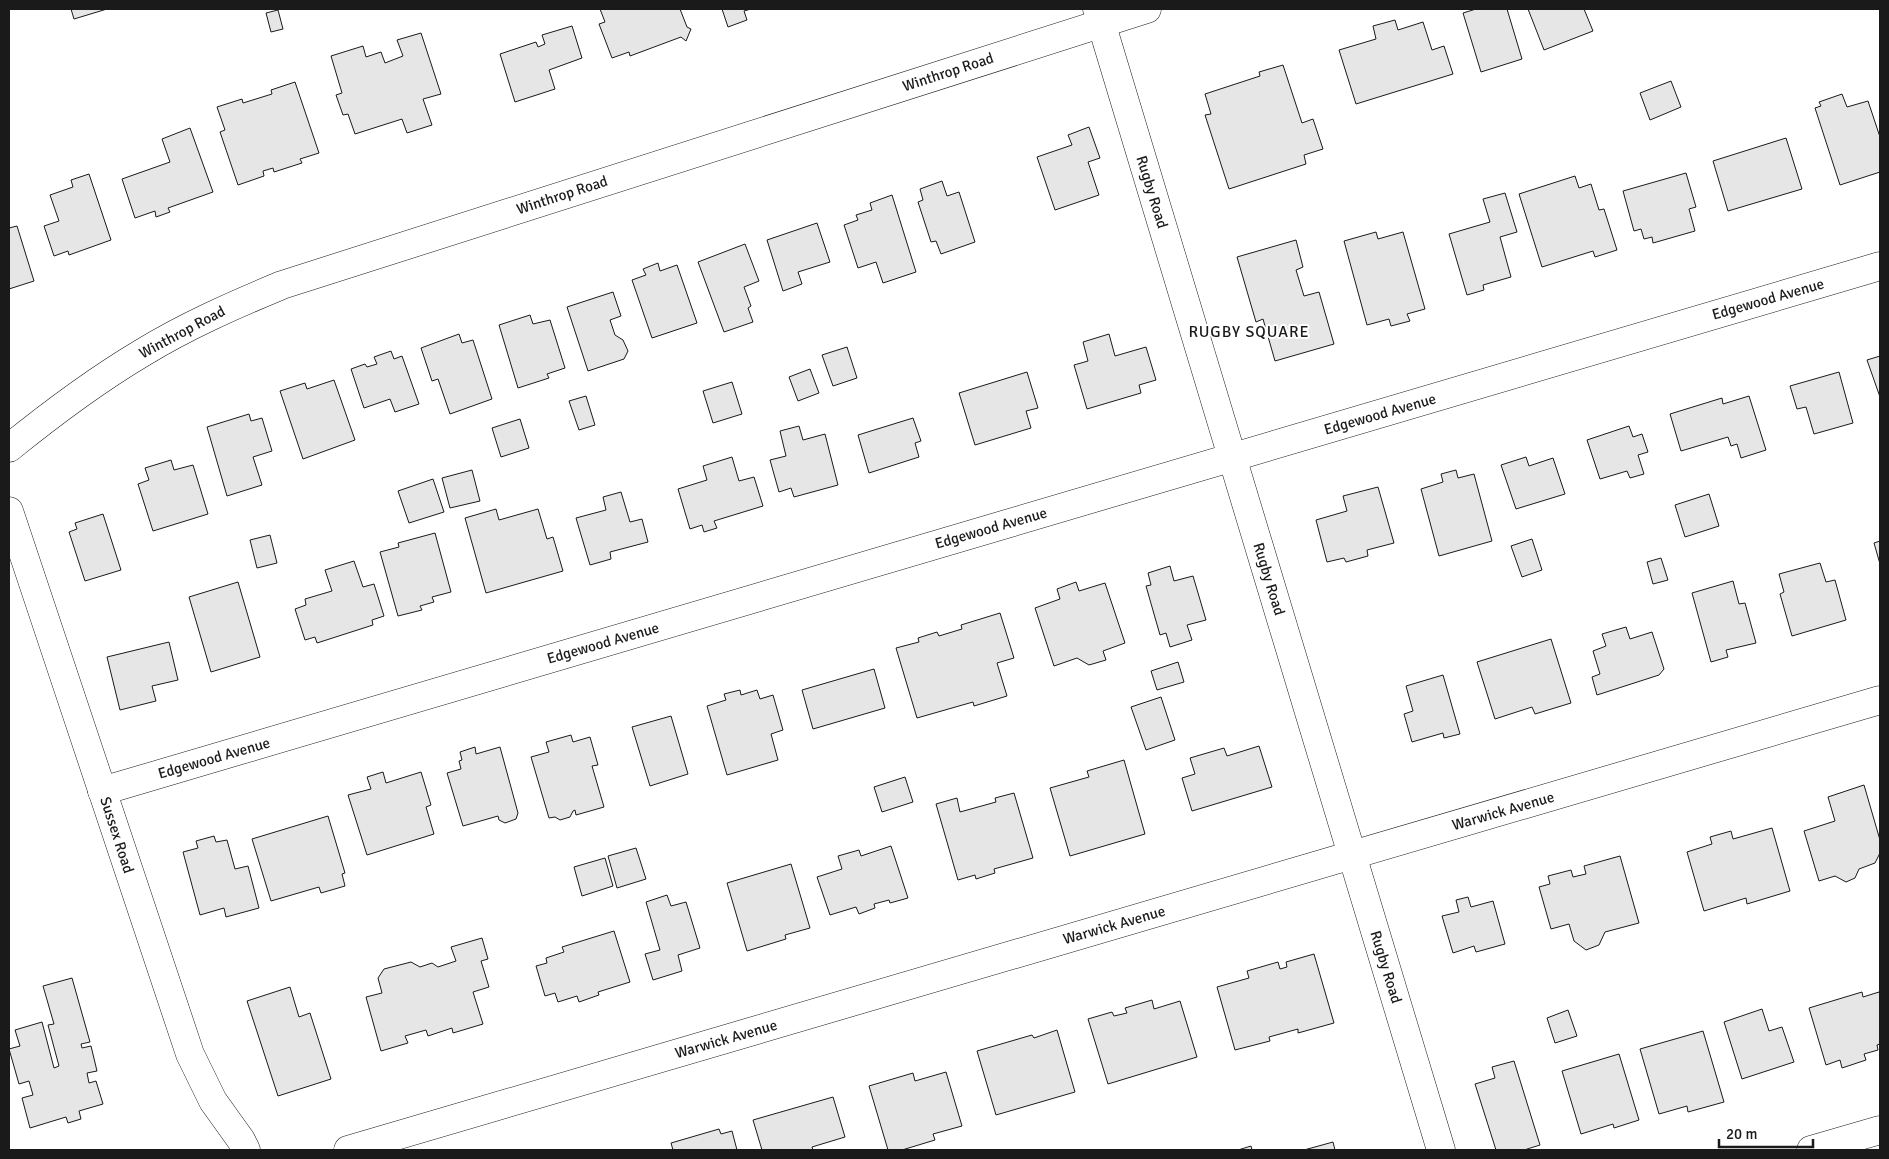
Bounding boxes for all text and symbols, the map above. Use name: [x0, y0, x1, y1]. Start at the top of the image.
street label: Winthrop Road: [900, 49, 996, 95]
street label: Rugby Road: [1132, 153, 1172, 231]
street label: Winthrop Road: [514, 172, 610, 218]
street label: Edgewood Avenue: [1710, 274, 1826, 324]
street label: Winthrop Road: [136, 302, 228, 362]
district label: RUGBY SQUARE: [1188, 322, 1310, 342]
street label: Edgewood Avenue: [1322, 389, 1438, 439]
street label: Edgewood Avenue: [933, 503, 1049, 553]
street label: Rugby Road: [1249, 540, 1289, 618]
street label: Edgewood Avenue: [545, 618, 661, 668]
street label: Edgewood Avenue: [156, 733, 272, 783]
street label: Warwick Avenue: [1450, 788, 1556, 834]
street label: Sussex Road: [96, 794, 138, 876]
street label: Warwick Avenue: [1061, 902, 1167, 948]
street label: Rugby Road: [1366, 928, 1406, 1006]
street label: Warwick Avenue: [673, 1016, 779, 1062]
scale bar: [1719, 1116, 1813, 1148]
text: 20 m: [1726, 1125, 1757, 1143]

